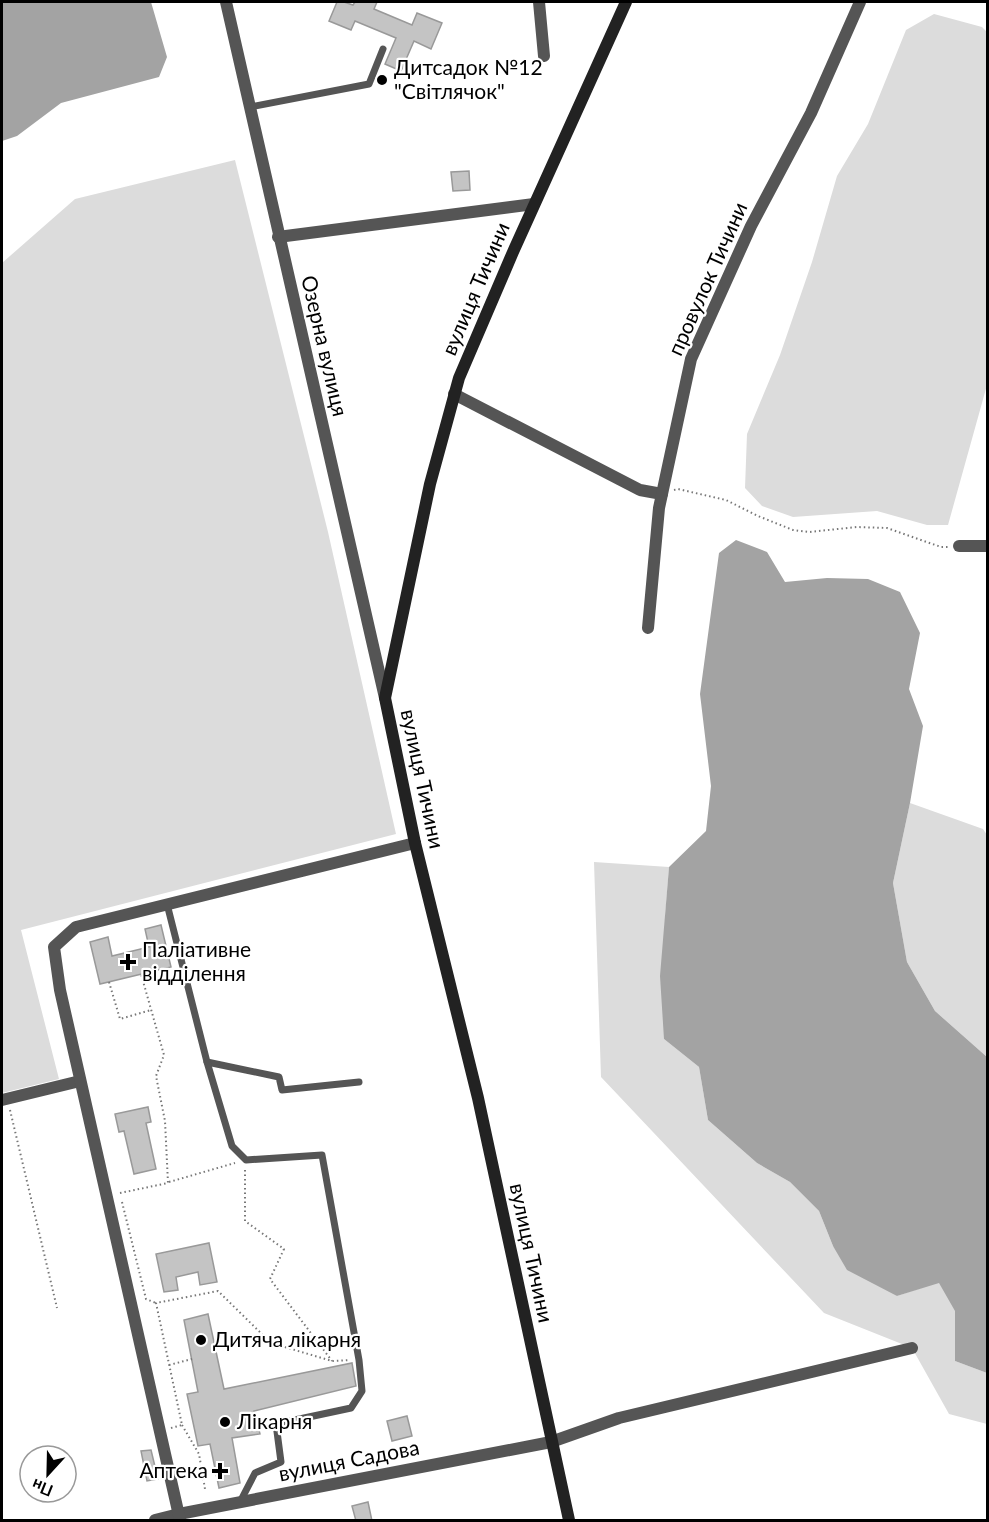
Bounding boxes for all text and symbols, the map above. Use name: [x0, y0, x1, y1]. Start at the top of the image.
place label: Дитсадок №12 "Світлячок": [394, 54, 543, 103]
marker: Дитсадок №12 "Світлячок": [375, 73, 389, 87]
street label: провулок Тичини: [662, 198, 752, 359]
street label: вулиця Тичини: [435, 218, 514, 359]
street label: Озерна вулиця: [297, 273, 354, 419]
street label: вулиця Тичини: [397, 707, 450, 851]
place label: Паліативне відділення: [142, 936, 251, 985]
marker: Паліативне відділення: [119, 953, 137, 971]
street label: вулиця Тичини: [506, 1181, 559, 1325]
place label: Дитяча лікарня: [213, 1326, 361, 1351]
marker: Дитяча лікарня: [194, 1333, 208, 1347]
place label: Лікарня: [236, 1408, 312, 1433]
marker: Лікарня: [218, 1415, 232, 1429]
street label: вулиця Садова: [276, 1434, 421, 1485]
north arrow: [18, 1444, 78, 1504]
place label: Аптека: [139, 1457, 208, 1482]
marker: Аптека: [213, 1464, 227, 1478]
text: Пн: [29, 1476, 55, 1501]

